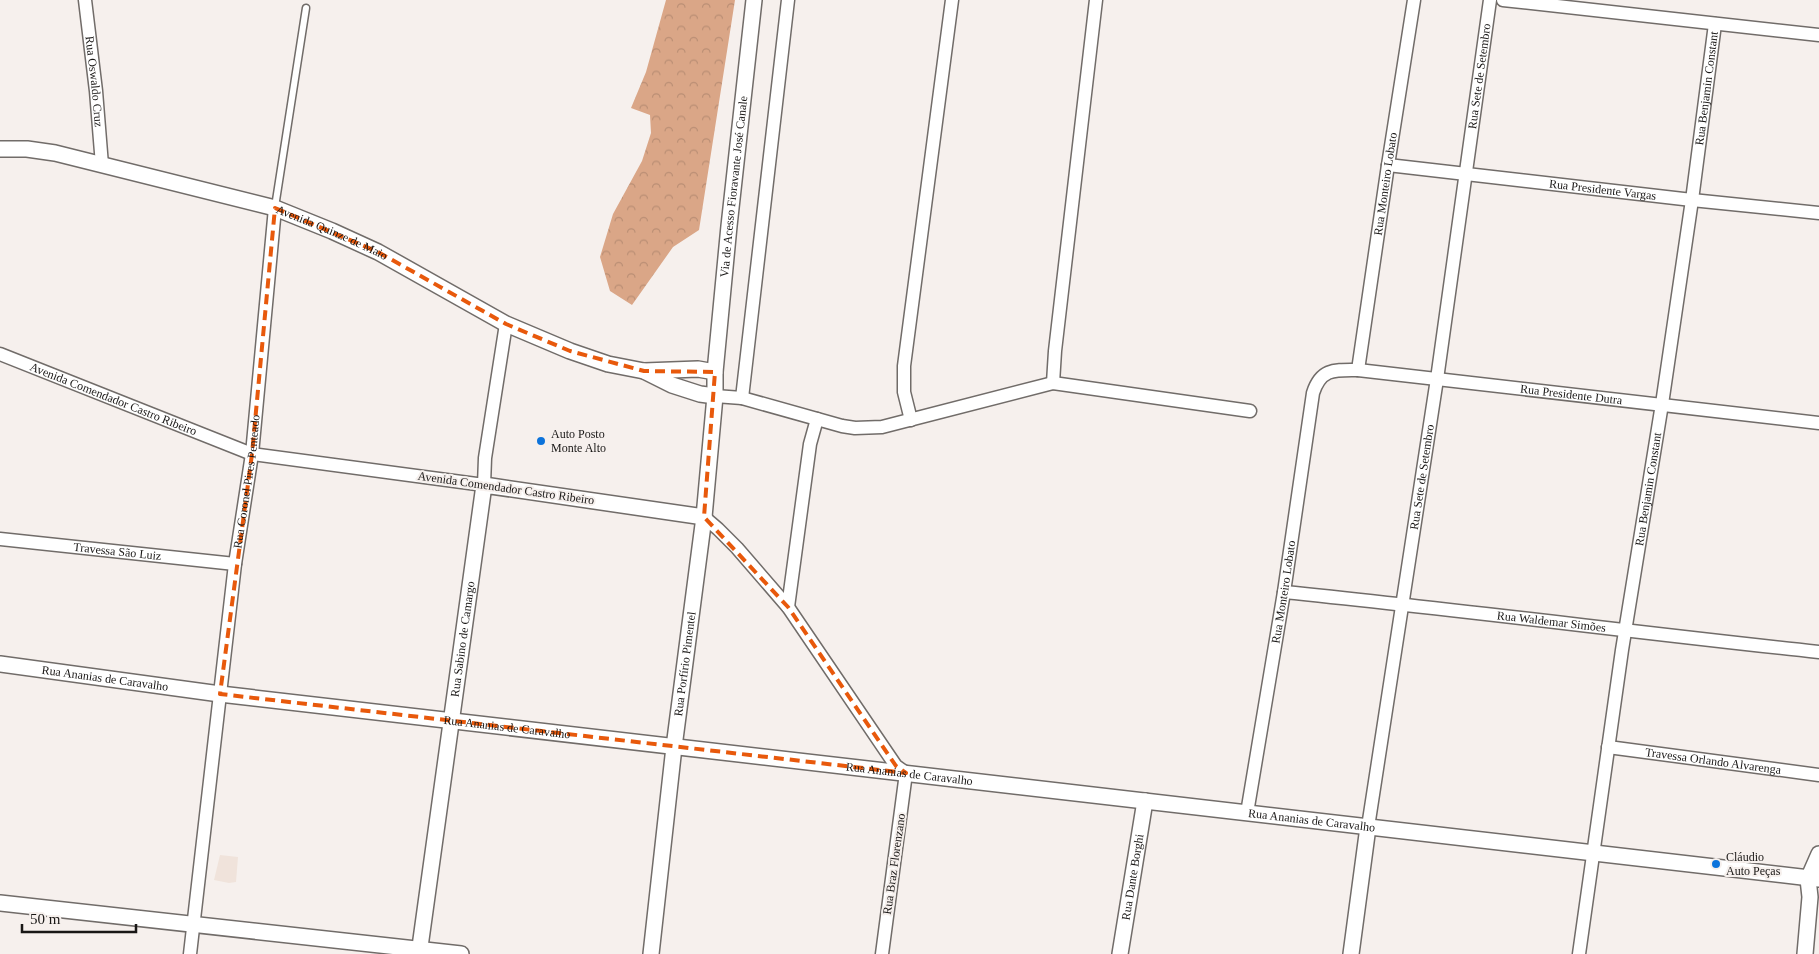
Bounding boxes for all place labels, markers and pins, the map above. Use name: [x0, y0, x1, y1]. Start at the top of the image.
place label: Auto Posto Monte Alto: [551, 427, 606, 455]
marker: Auto Posto Monte Alto: [535, 435, 547, 447]
place label: Cláudio Auto Peças: [1726, 850, 1781, 878]
marker: Cláudio Auto Peças: [1710, 858, 1722, 870]

